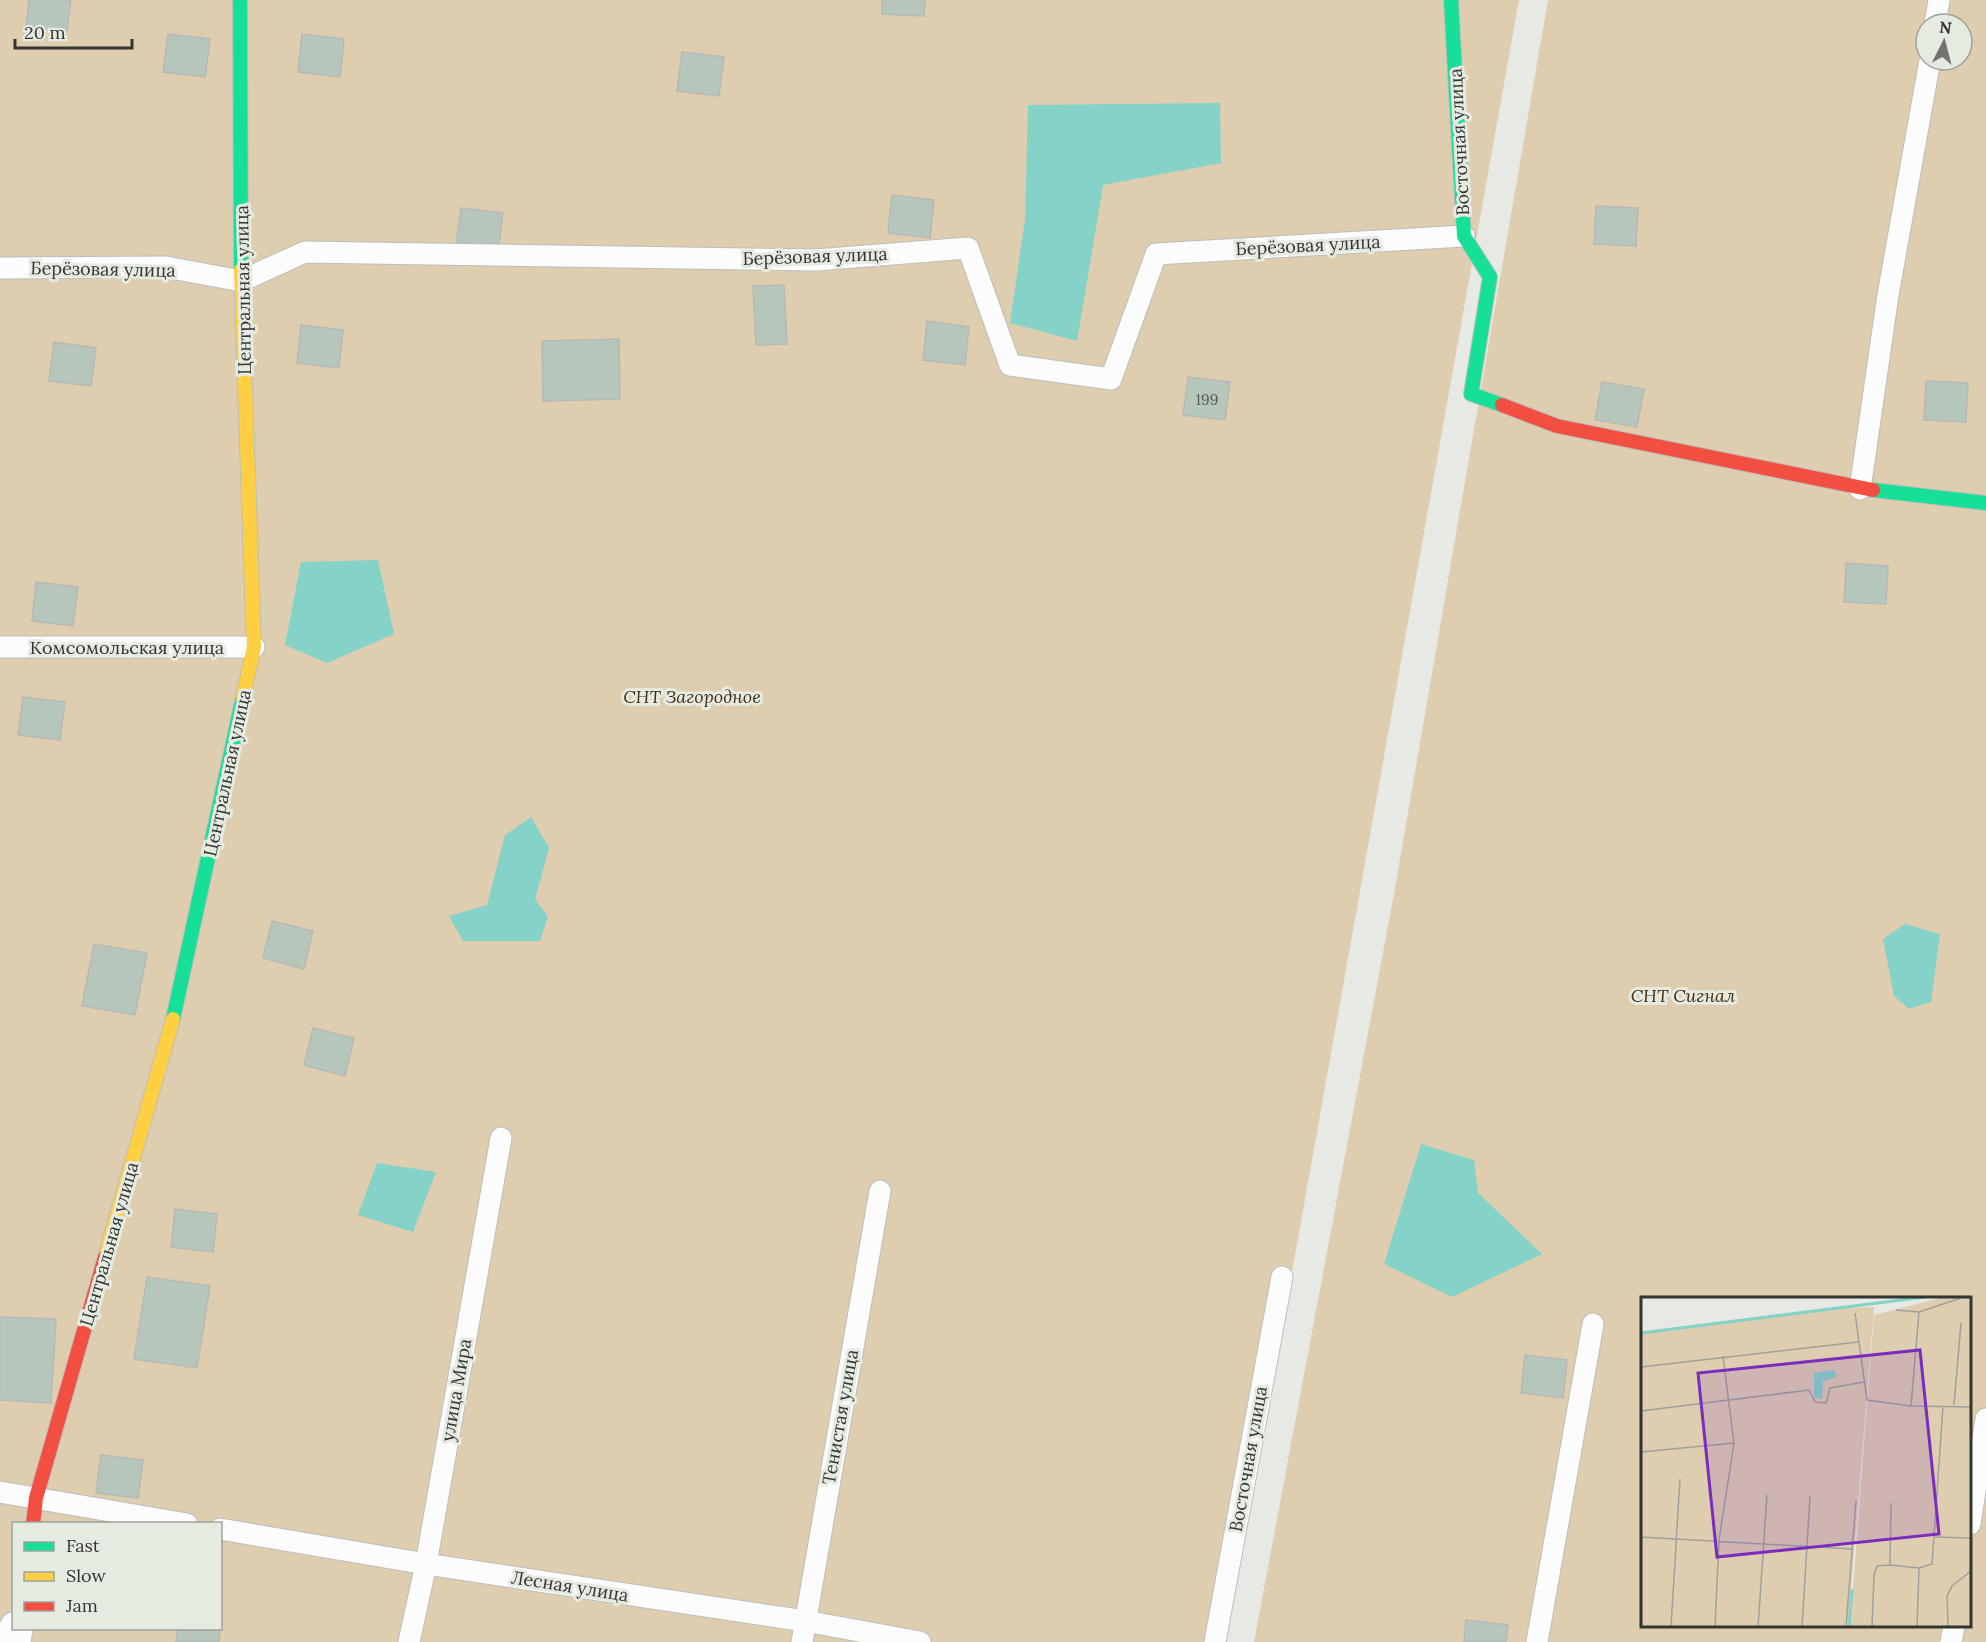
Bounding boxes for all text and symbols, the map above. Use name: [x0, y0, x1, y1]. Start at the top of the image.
scale bar: [15, 12, 132, 50]
north arrow: [1914, 12, 1974, 72]
text: N: [1938, 16, 1953, 38]
text: 20 m: [24, 21, 66, 44]
street label: Восточная улица: [1444, 68, 1474, 216]
street label: Центральная улица: [230, 205, 256, 375]
street label: Берёзовая улица: [1235, 230, 1381, 260]
street label: Берёзовая улица: [742, 242, 888, 270]
street label: Берёзовая улица: [30, 256, 176, 282]
house number: 199: [1196, 390, 1218, 409]
street label: Комсомольская улица: [30, 636, 224, 659]
park label: СНТ Загородное: [623, 685, 761, 708]
street label: Центральная улица: [198, 687, 256, 859]
park label: СНТ Сигнал: [1631, 984, 1736, 1007]
street label: Центральная улица: [75, 1159, 143, 1329]
inset map: [1641, 1297, 1971, 1627]
street label: улица Мира: [436, 1337, 476, 1443]
street label: Тенистая улица: [817, 1348, 863, 1486]
street label: Восточная улица: [1224, 1384, 1272, 1534]
legend: [12, 1522, 222, 1630]
text: Fast: [66, 1534, 100, 1557]
text: Slow: [66, 1564, 106, 1587]
street label: Лесная улица: [510, 1565, 630, 1607]
text: Jam: [65, 1594, 98, 1617]

